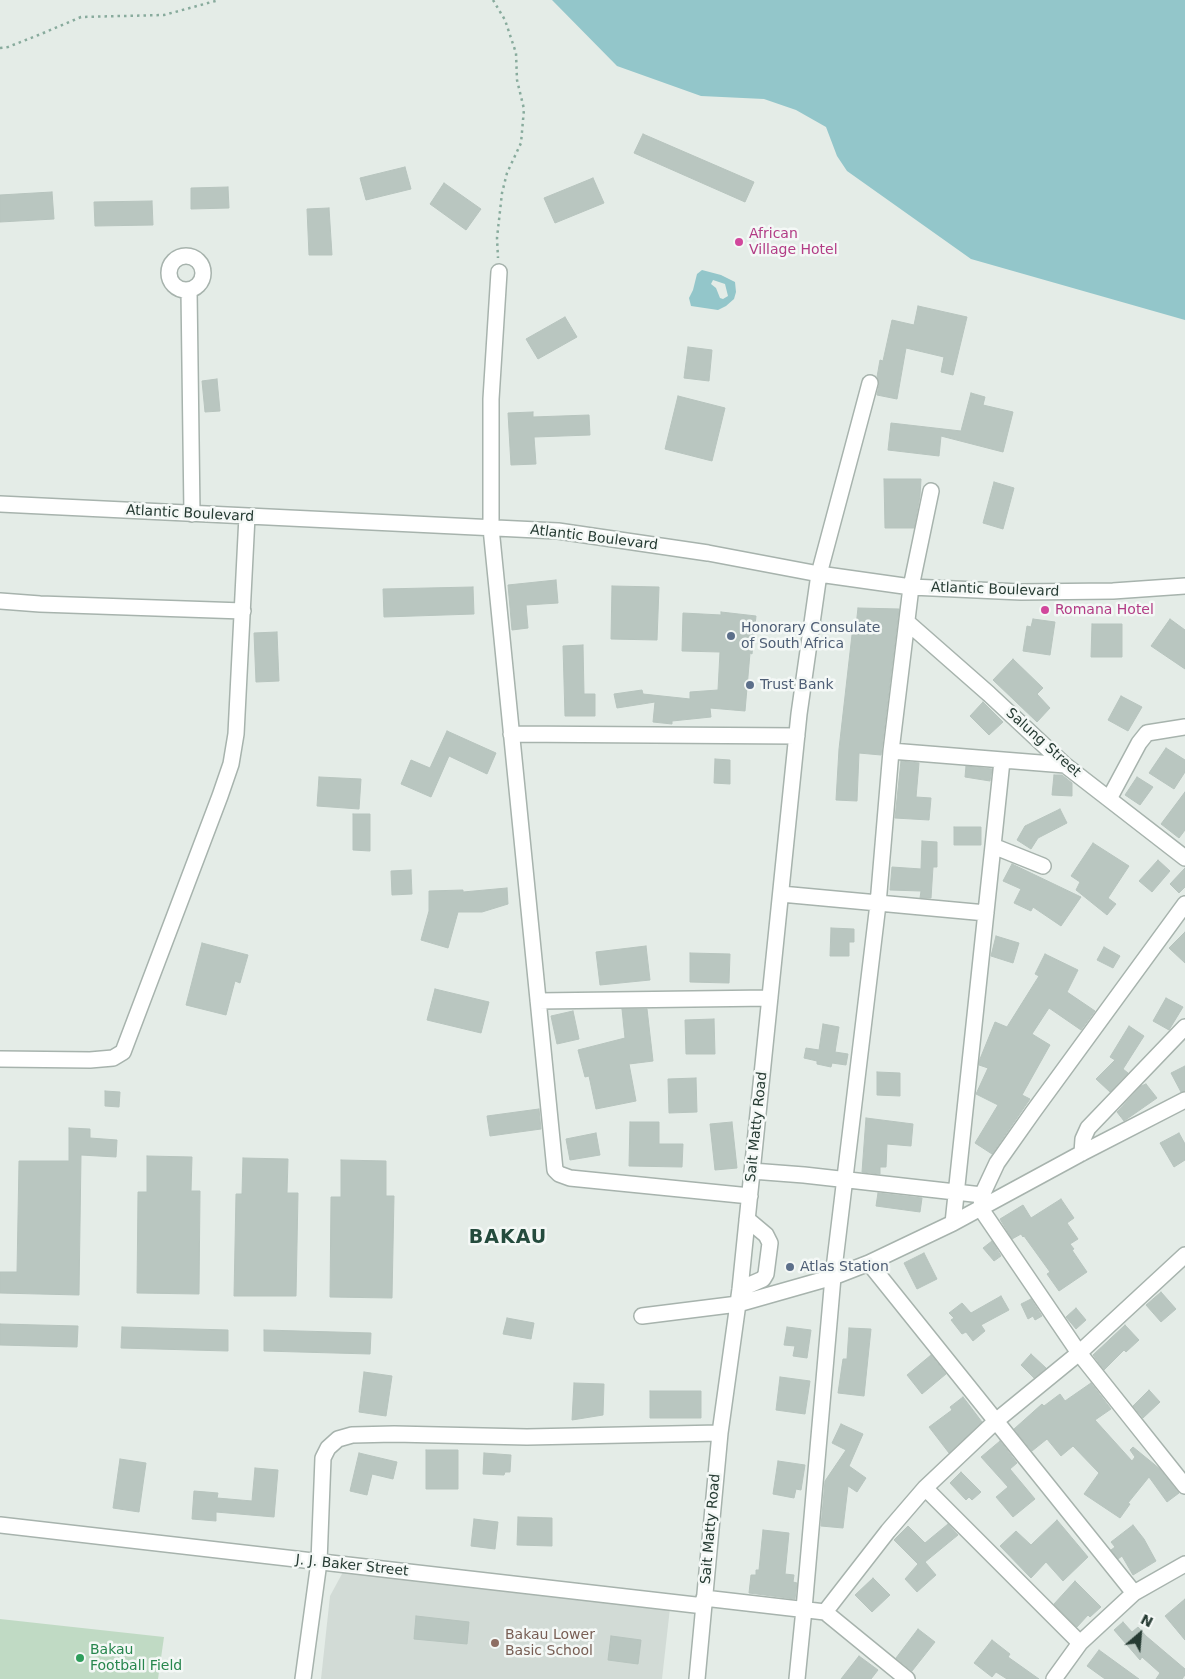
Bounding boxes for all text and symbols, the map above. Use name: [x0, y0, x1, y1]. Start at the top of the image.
place label: African Village Hotel: [749, 226, 838, 258]
marker: African Village Hotel: [733, 236, 745, 248]
street label: Atlantic Boulevard: [125, 502, 255, 526]
street label: Atlantic Boulevard: [529, 522, 659, 554]
street label: Atlantic Boulevard: [930, 579, 1060, 601]
place label: Romana Hotel: [1055, 602, 1154, 618]
marker: Romana Hotel: [1039, 604, 1051, 616]
place label: Honorary Consulate of South Africa: [741, 620, 880, 652]
marker: Honorary Consulate of South Africa: [725, 630, 737, 642]
place label: Trust Bank: [760, 677, 834, 693]
marker: Trust Bank: [744, 679, 756, 691]
street label: Salung Street: [1002, 705, 1084, 781]
street label: Sait Matty Road: [743, 1071, 771, 1183]
district label: BAKAU: [468, 1227, 548, 1249]
place label: Atlas Station: [800, 1259, 889, 1275]
marker: Atlas Station: [784, 1261, 796, 1273]
street label: Sait Matty Road: [698, 1473, 724, 1585]
street label: J. J. Baker Street: [295, 1552, 409, 1580]
north arrow: [1115, 1609, 1165, 1659]
text: N: [1138, 1611, 1156, 1630]
place label: Bakau Lower Basic School: [505, 1627, 595, 1660]
marker: Bakau Lower Basic School: [489, 1637, 501, 1649]
place label: Bakau Football Field: [90, 1642, 182, 1674]
marker: Bakau Football Field: [74, 1652, 86, 1664]

